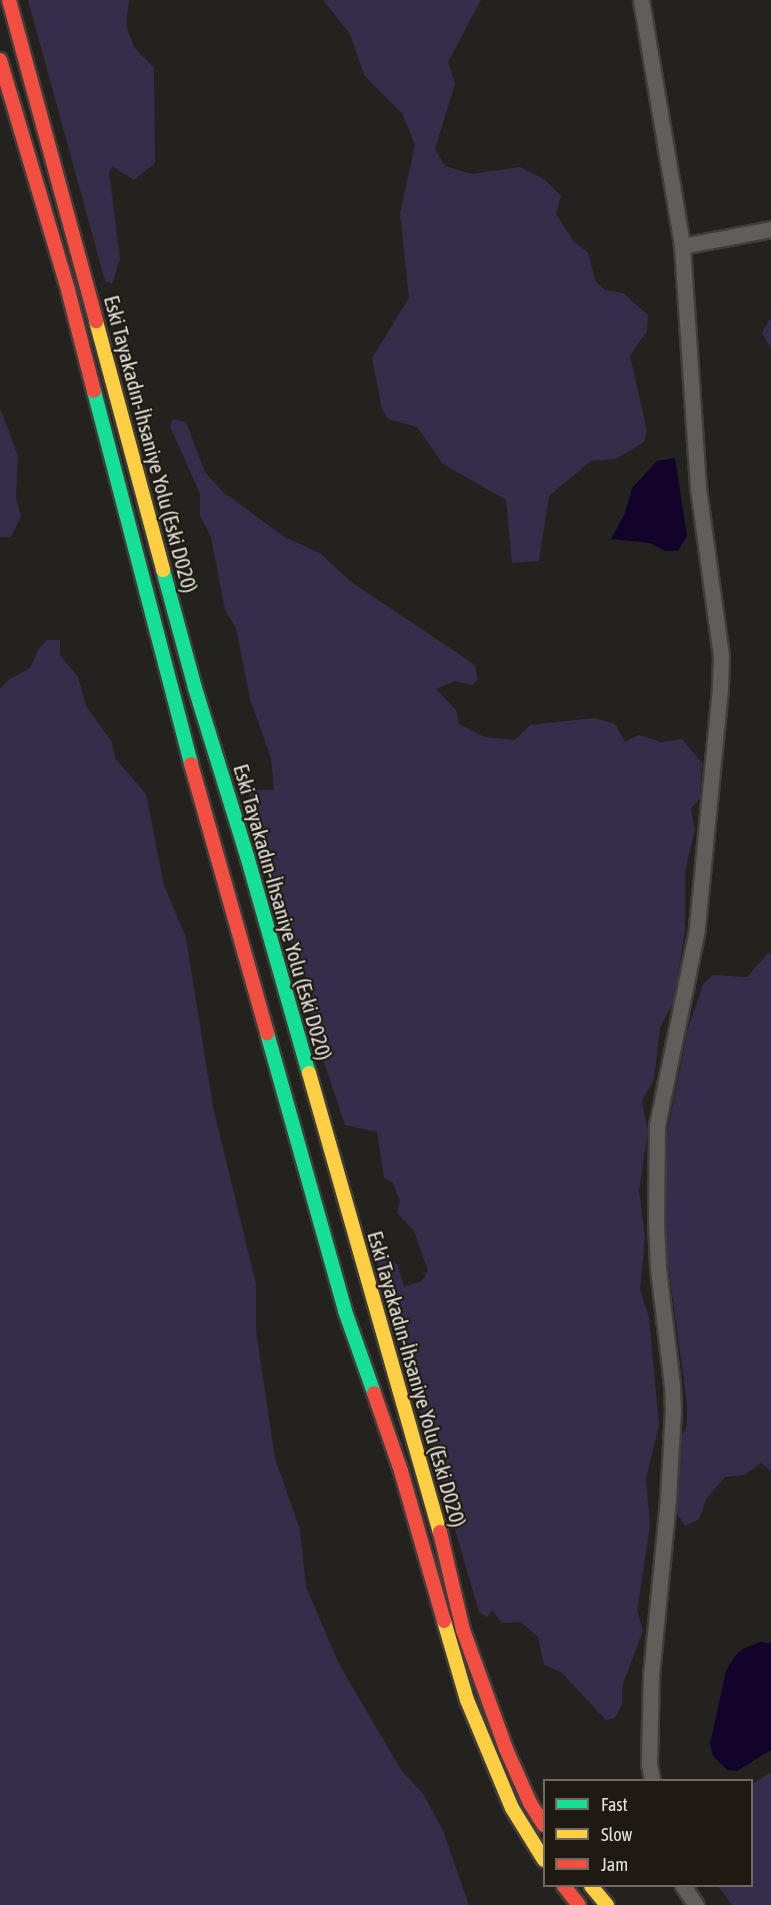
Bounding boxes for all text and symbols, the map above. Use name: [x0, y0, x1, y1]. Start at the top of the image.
street label: Eski Tayakadın-İhsaniye Yolu (Eski D020): [99, 293, 203, 595]
street label: Eski Tayakadın-İhsaniye Yolu (Eski D020): [229, 761, 337, 1063]
street label: Eski Tayakadın-İhsaniye Yolu (Eski D020): [363, 1228, 471, 1530]
legend: [543, 1779, 753, 1887]
text: Fast: [601, 1794, 628, 1815]
text: Slow: [601, 1824, 632, 1845]
text: Jam: [601, 1854, 628, 1875]

